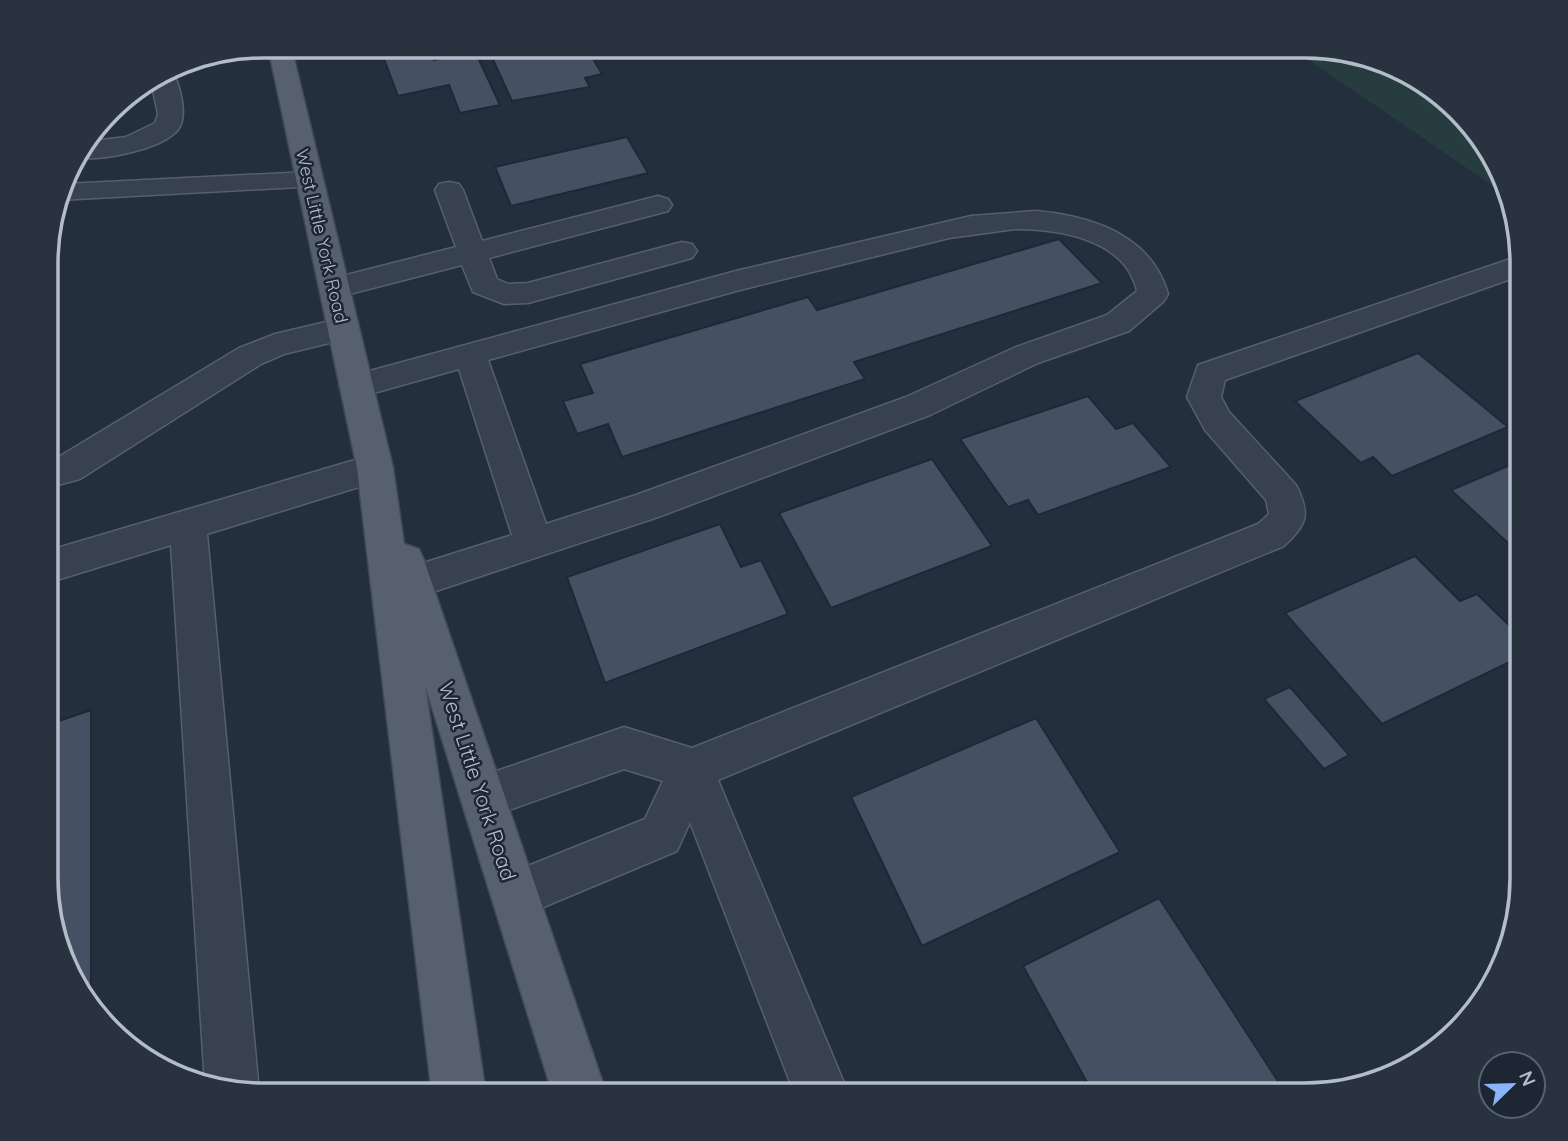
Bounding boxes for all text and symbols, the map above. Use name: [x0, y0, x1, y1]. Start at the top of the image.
street label: West Little York Road: [291, 147, 353, 325]
street label: West Little York Road: [434, 678, 522, 884]
north arrow: [1477, 1050, 1547, 1120]
text: N: [1514, 1067, 1541, 1089]

